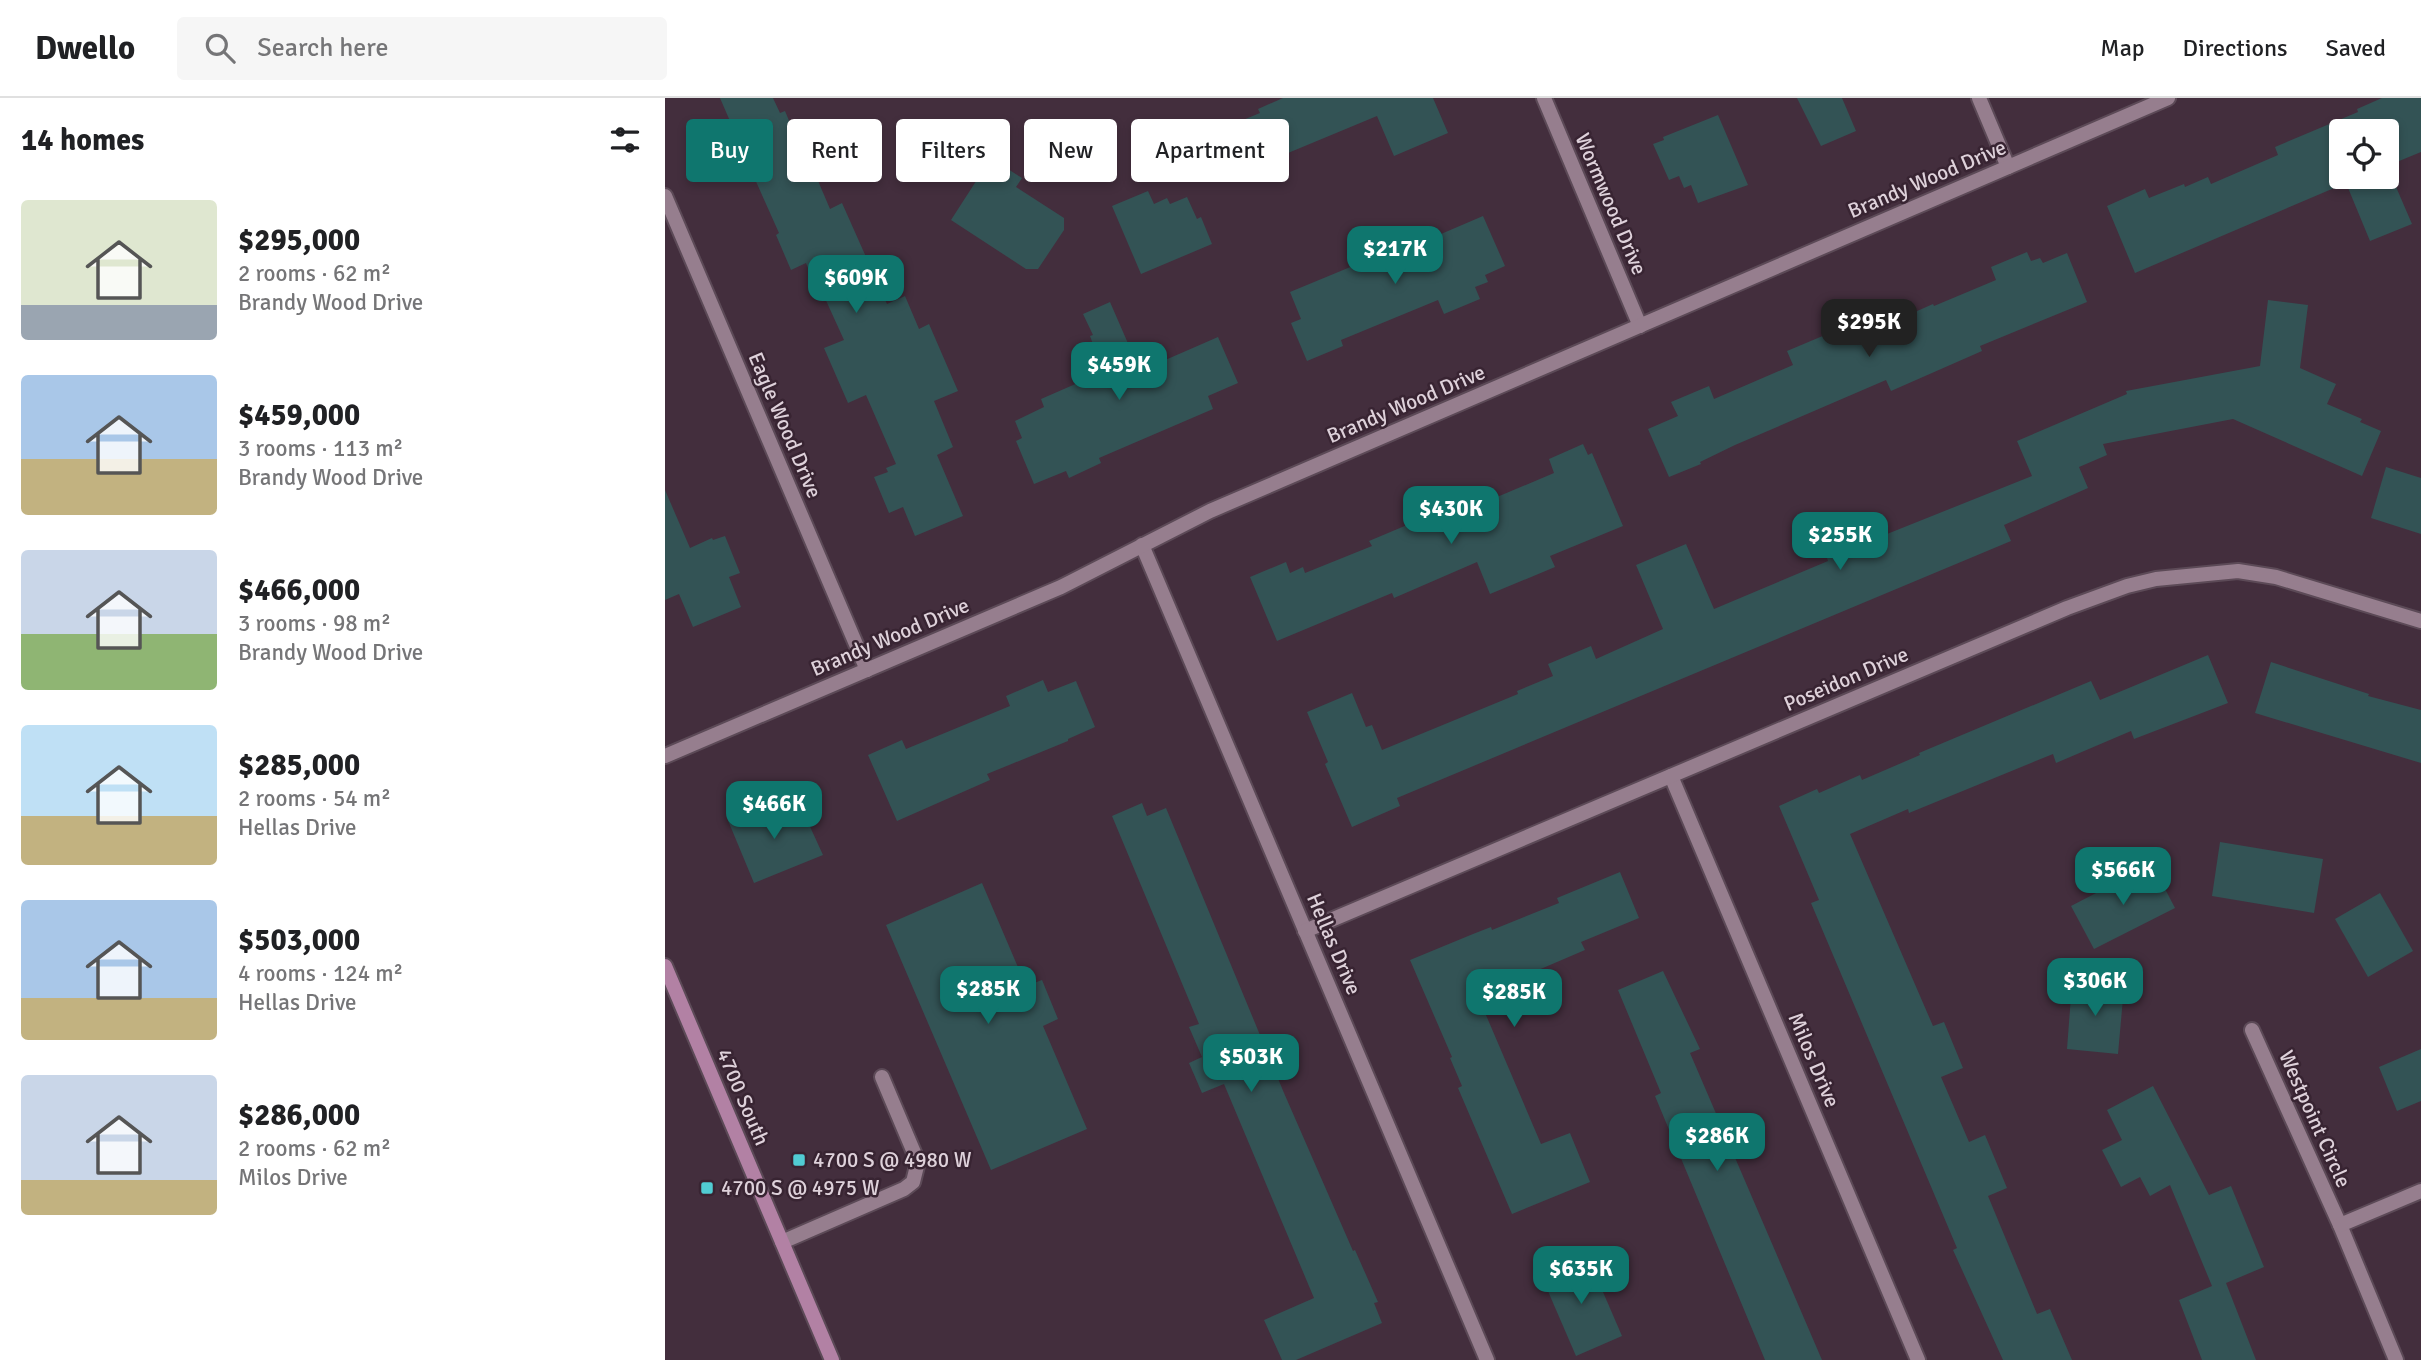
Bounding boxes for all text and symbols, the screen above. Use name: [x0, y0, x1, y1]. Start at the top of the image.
search box: [177, 17, 667, 80]
text: Dwello: [35, 28, 135, 69]
icon: search: [201, 29, 239, 67]
text: Search here: [257, 32, 388, 64]
text: Map: [2100, 33, 2145, 63]
text: Directions: [2183, 33, 2288, 63]
text: Saved: [2326, 33, 2386, 63]
chip: Buy: [686, 119, 773, 182]
chip: Rent: [787, 119, 882, 182]
chip: Filters: [896, 119, 1010, 182]
chip: New: [1024, 119, 1117, 182]
chip: Apartment: [1131, 119, 1289, 182]
map controls: [2329, 119, 2399, 189]
button: locate: [2329, 119, 2399, 189]
icon: filters: [606, 121, 644, 159]
text: 14 homes: [21, 122, 144, 159]
street label: Wormwood Drive: [1569, 129, 1653, 279]
street label: Brandy Wood Drive: [1844, 134, 2010, 224]
text: $295,000: [238, 222, 360, 259]
pin: $217K: [1346, 226, 1444, 286]
icon: home: [77, 228, 161, 312]
text: $217K: [1363, 234, 1427, 263]
pin: $609K: [807, 256, 905, 315]
text: 2 rooms · 62 m²: [238, 259, 391, 288]
text: $609K: [824, 263, 888, 292]
text: Brandy Wood Drive: [238, 288, 423, 317]
pin: $295K: [1820, 300, 1918, 359]
text: $295K: [1837, 307, 1901, 336]
pin: $459K: [1070, 342, 1168, 402]
street label: Eagle Wood Drive: [743, 348, 827, 502]
text: $459K: [1087, 350, 1151, 379]
street label: Brandy Wood Drive: [1323, 359, 1489, 449]
text: $459,000: [238, 397, 360, 434]
icon: home: [77, 403, 161, 487]
text: 3 rooms · 113 m²: [238, 434, 403, 463]
text: Brandy Wood Drive: [238, 463, 423, 492]
pin: $430K: [1402, 486, 1500, 546]
text: $430K: [1419, 494, 1483, 523]
pin: $255K: [1791, 512, 1889, 572]
text: $255K: [1808, 520, 1872, 549]
text: $466,000: [238, 572, 360, 609]
icon: home: [77, 578, 161, 662]
street label: Brandy Wood Drive: [807, 592, 973, 682]
text: 3 rooms · 98 m²: [238, 609, 391, 638]
text: Brandy Wood Drive: [238, 638, 423, 667]
street label: Poseidon Drive: [1780, 641, 1912, 717]
text: $285,000: [238, 747, 360, 784]
icon: home: [77, 753, 161, 837]
pin: $466K: [725, 782, 823, 841]
text: 2 rooms · 54 m²: [238, 784, 391, 813]
text: $466K: [742, 789, 806, 818]
text: Hellas Drive: [238, 813, 357, 842]
pin: $566K: [2074, 848, 2172, 907]
text: $566K: [2091, 855, 2155, 884]
street label: Hellas Drive: [1301, 889, 1367, 999]
text: $503,000: [238, 922, 360, 959]
icon: home: [77, 928, 161, 1012]
pin: $306K: [2046, 958, 2144, 1018]
text: 4 rooms · 124 m²: [238, 959, 403, 988]
text: $306K: [2063, 966, 2127, 995]
pin: $285K: [939, 967, 1037, 1026]
pin: $285K: [1465, 970, 1563, 1029]
text: $285K: [956, 974, 1020, 1003]
text: $285K: [1482, 977, 1546, 1006]
text: Hellas Drive: [238, 988, 357, 1017]
street label: Milos Drive: [1782, 1009, 1846, 1111]
pin: $503K: [1202, 1034, 1300, 1094]
text: $503K: [1219, 1042, 1283, 1071]
street label: 4700 South: [711, 1045, 775, 1149]
street label: Westpoint Circle: [2273, 1046, 2357, 1192]
text: $286,000: [238, 1097, 360, 1134]
icon: home: [77, 1103, 161, 1187]
pin: $286K: [1668, 1114, 1766, 1173]
text: $286K: [1685, 1121, 1749, 1150]
text: 2 rooms · 62 m²: [238, 1134, 391, 1163]
place label: 4700 S @ 4980 W: [813, 1147, 972, 1173]
marker: 4700 S @ 4980 W: [791, 1152, 807, 1168]
text: Milos Drive: [238, 1163, 348, 1192]
place label: 4700 S @ 4975 W: [721, 1175, 880, 1201]
marker: 4700 S @ 4975 W: [699, 1180, 715, 1196]
pin: $635K: [1532, 1246, 1630, 1306]
text: $635K: [1549, 1254, 1613, 1283]

